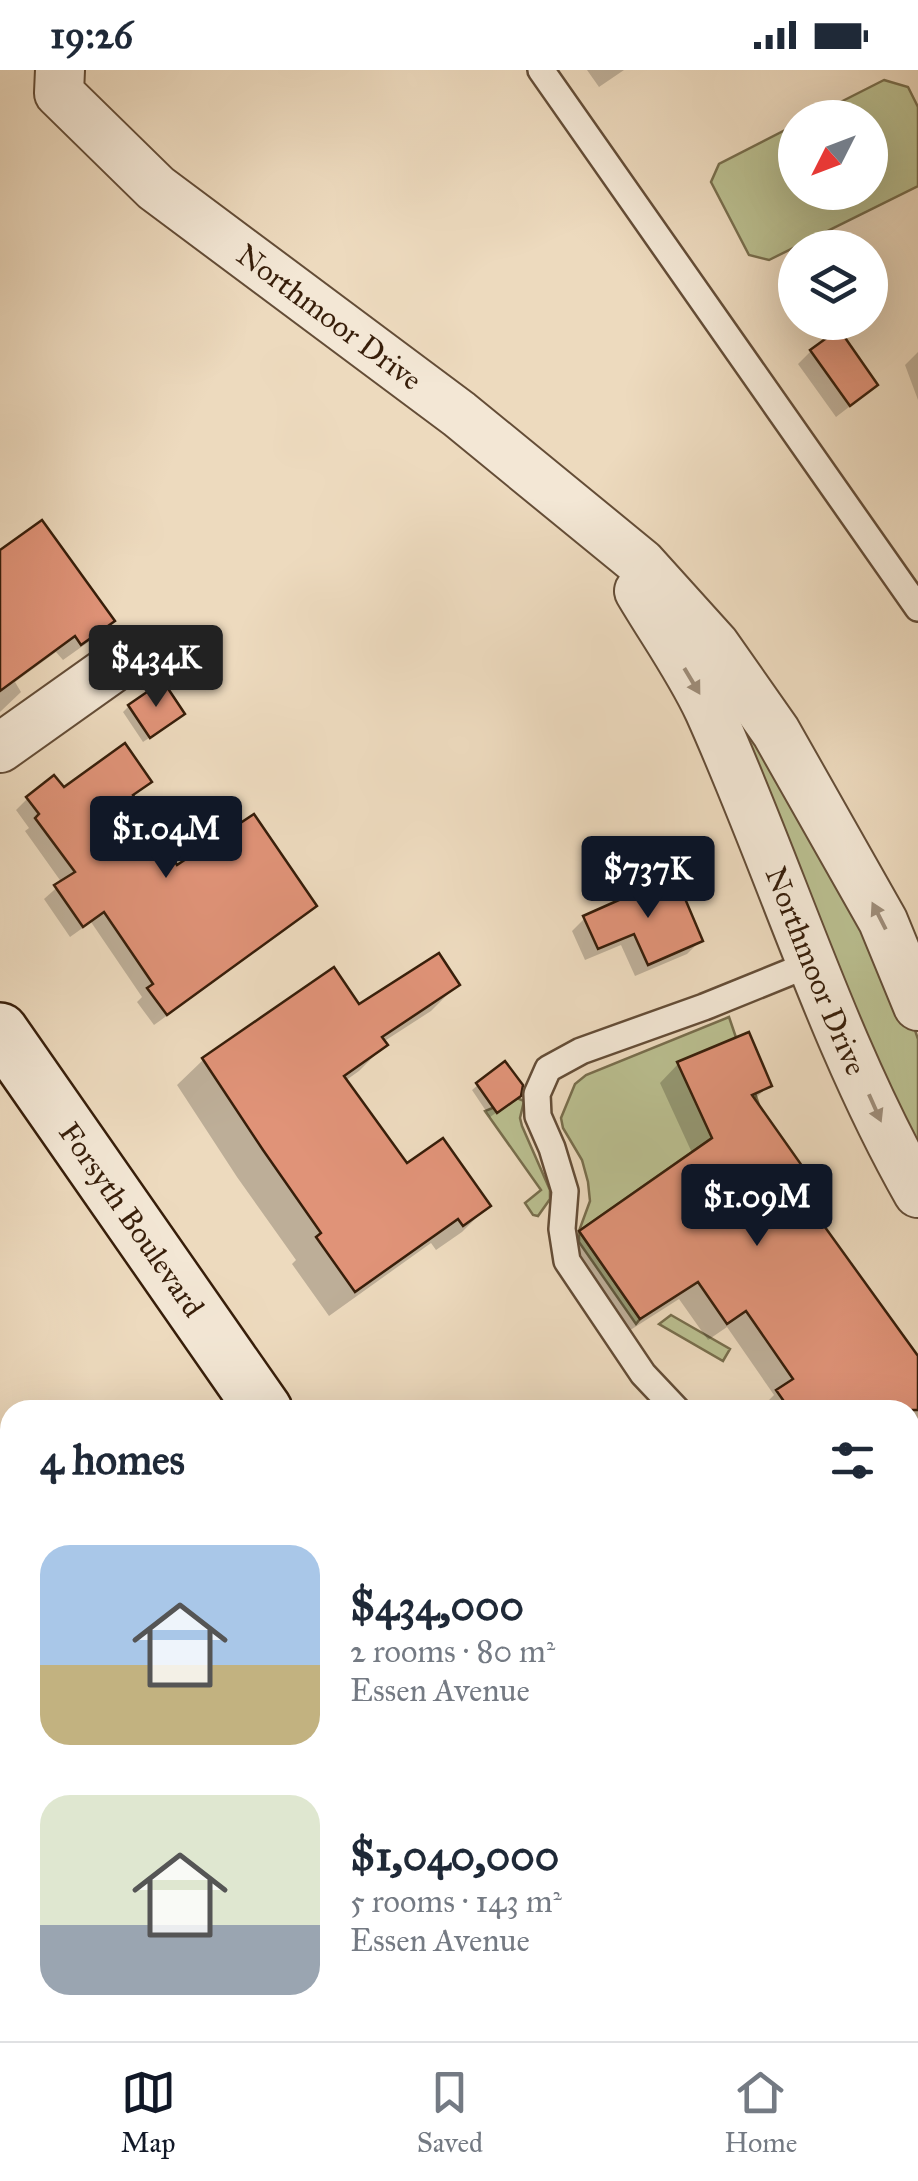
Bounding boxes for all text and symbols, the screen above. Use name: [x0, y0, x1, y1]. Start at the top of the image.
text: 19:26: [50, 12, 133, 58]
north arrow: [778, 100, 888, 210]
map controls: [778, 100, 888, 340]
button: layers: [778, 230, 888, 340]
street label: Northmoor Drive: [230, 237, 429, 398]
pin: $434K: [86, 625, 226, 710]
text: $434K: [111, 638, 201, 677]
one-way arrow: [683, 667, 700, 695]
pin: $1.04M: [85, 796, 247, 881]
text: $1.04M: [112, 809, 220, 848]
pin: $737K: [578, 836, 718, 921]
text: $737K: [604, 849, 692, 888]
street label: Northmoor Drive: [757, 862, 874, 1081]
one-way arrow: [871, 902, 888, 931]
one-way arrow: [867, 1094, 884, 1123]
street label: Forsyth Boulevard: [51, 1115, 212, 1324]
pin: $1.09M: [676, 1164, 838, 1249]
text: $1.09M: [703, 1177, 811, 1216]
icon: filters: [825, 1433, 880, 1488]
text: 4 homes: [40, 1434, 185, 1486]
text: $434,000: [350, 1580, 524, 1632]
icon: home: [120, 1585, 240, 1705]
text: 2 rooms · 80 m²: [350, 1632, 555, 1671]
text: Essen Avenue: [350, 1671, 530, 1710]
text: $1,040,000: [350, 1830, 559, 1882]
icon: home: [120, 1835, 240, 1955]
text: 5 rooms · 143 m²: [350, 1882, 562, 1921]
text: Essen Avenue: [350, 1921, 530, 1960]
tab: Map: [121, 2065, 176, 2160]
tab: Saved: [417, 2065, 483, 2160]
tab: Home: [724, 2065, 797, 2160]

